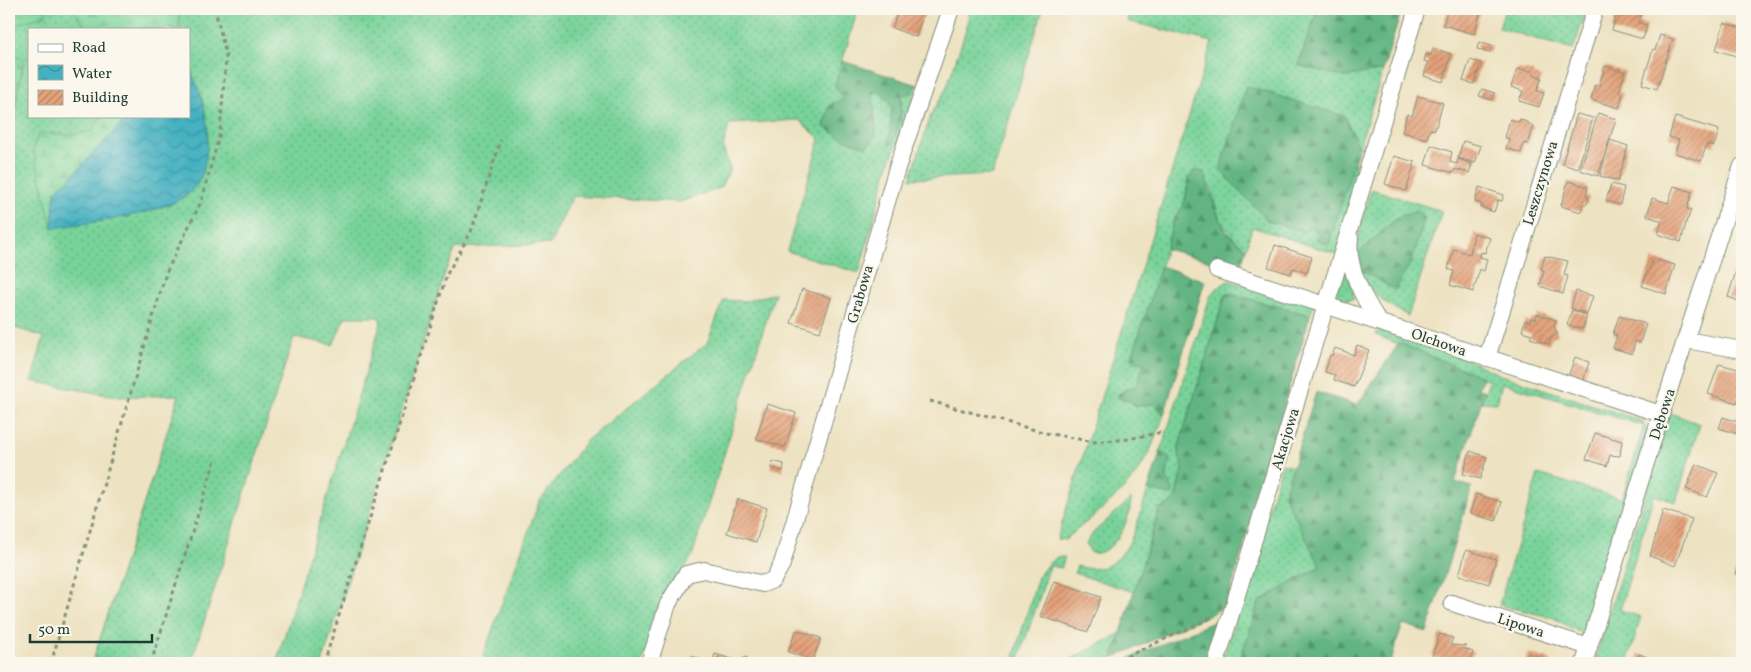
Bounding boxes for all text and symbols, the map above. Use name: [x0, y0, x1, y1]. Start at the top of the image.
legend: [28, 28, 190, 118]
text: Road: [72, 38, 106, 59]
text: Water: [72, 64, 112, 85]
text: Building: [72, 88, 129, 109]
street label: Leszczynowa: [1519, 138, 1564, 228]
street label: Grabowa: [843, 263, 880, 326]
street label: Olchowa: [1408, 324, 1469, 363]
street label: Dębowa: [1645, 386, 1682, 443]
street label: Akacjowa: [1267, 406, 1306, 473]
street label: Lipowa: [1494, 609, 1547, 644]
scale bar: [30, 612, 152, 644]
text: 50 m: [38, 620, 70, 641]

